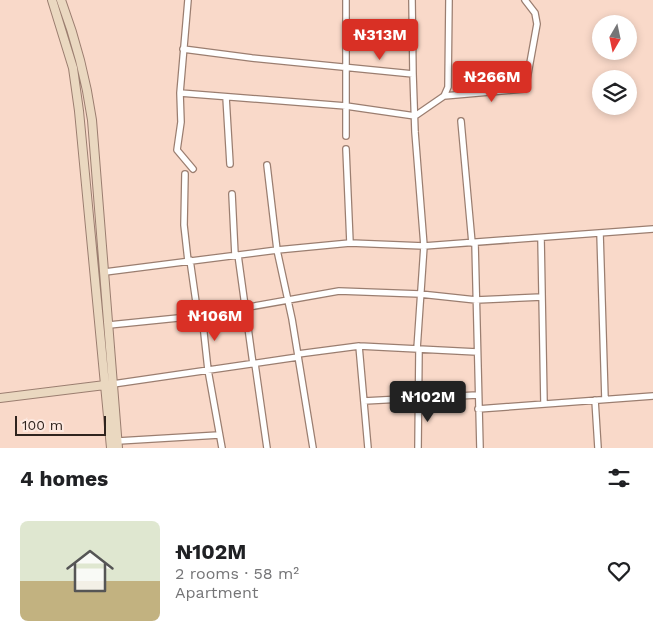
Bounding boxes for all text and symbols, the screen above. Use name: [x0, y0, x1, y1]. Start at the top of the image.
north arrow: [592, 15, 638, 60]
map controls: [592, 15, 637, 115]
pin: ₦313M: [345, 18, 415, 61]
text: ₦313M: [353, 25, 407, 44]
pin: ₦266M: [457, 61, 527, 103]
text: ₦266M: [464, 67, 520, 86]
button: layers: [592, 70, 637, 115]
pin: ₦106M: [180, 300, 250, 342]
text: ₦106M: [188, 306, 242, 325]
pin: ₦102M: [393, 380, 463, 423]
text: ₦102M: [401, 387, 455, 406]
scale bar: [15, 413, 106, 436]
text: 100 m: [22, 417, 63, 433]
icon: filters: [605, 464, 633, 492]
text: 4 homes: [20, 466, 108, 491]
text: ₦102M: [175, 539, 246, 564]
icon: home: [60, 541, 120, 601]
icon: heart: [605, 557, 633, 585]
text: 2 rooms · 58 m²: [175, 564, 299, 583]
text: Apartment: [175, 583, 258, 602]

